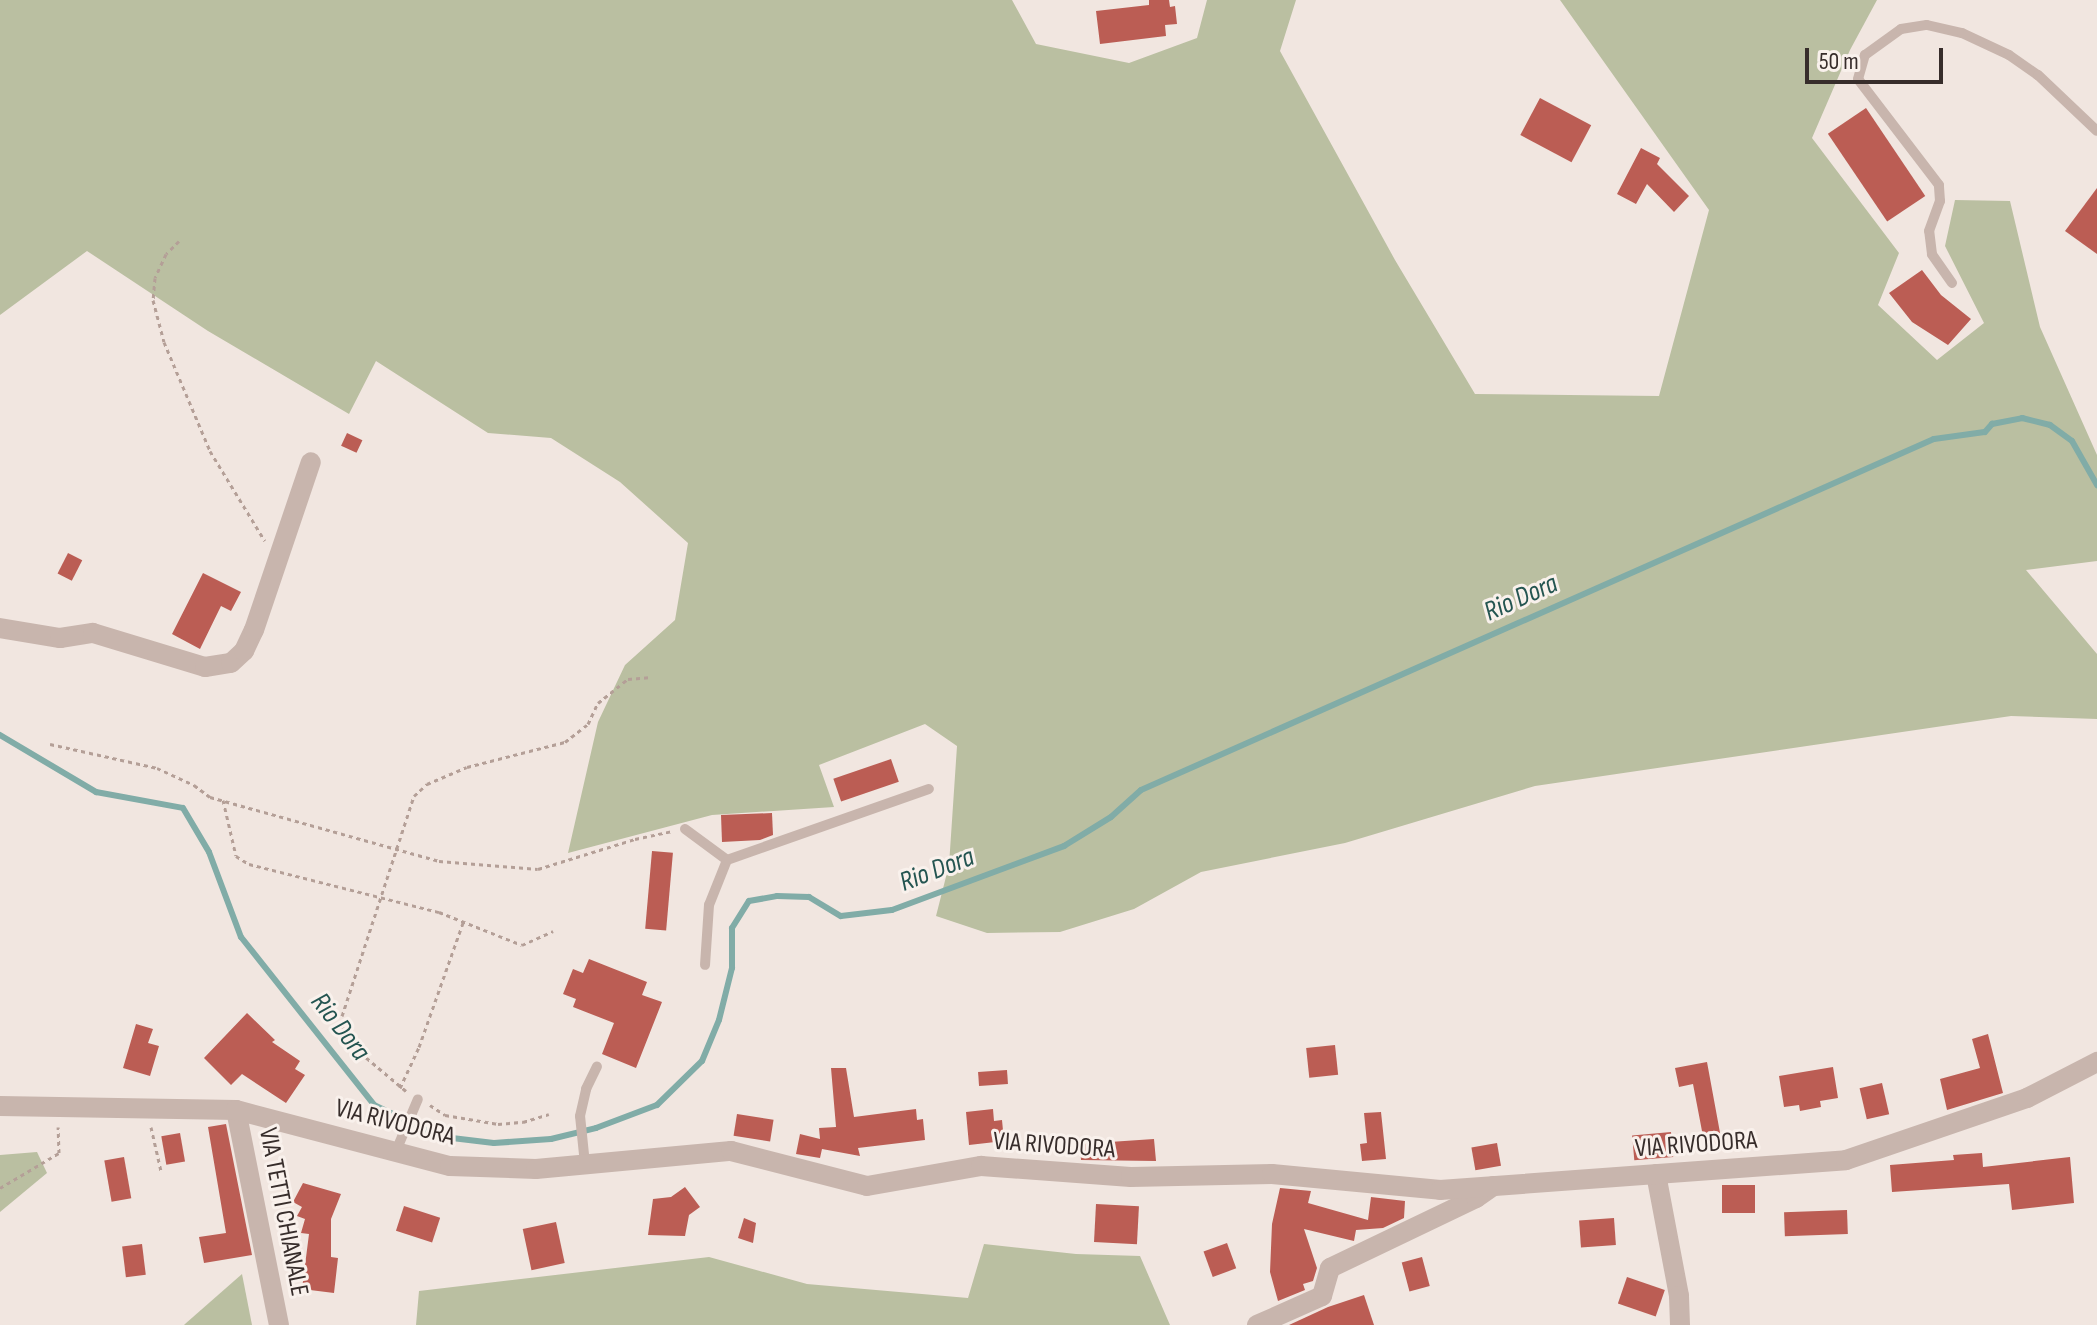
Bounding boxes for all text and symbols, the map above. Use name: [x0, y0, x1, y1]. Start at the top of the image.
scale bar: [1809, 32, 1947, 82]
text: 50 m: [1819, 47, 1859, 76]
water label: Rio Dora: [1479, 567, 1563, 629]
water label: Rio Dora: [895, 840, 979, 900]
water label: Rio Dora: [303, 986, 377, 1068]
street label: VIA RIVODORA: [332, 1093, 458, 1153]
street label: VIA TETTI CHIANALE: [251, 1125, 315, 1299]
street label: VIA RIVODORA: [1634, 1125, 1758, 1165]
street label: VIA RIVODORA: [992, 1126, 1116, 1166]

